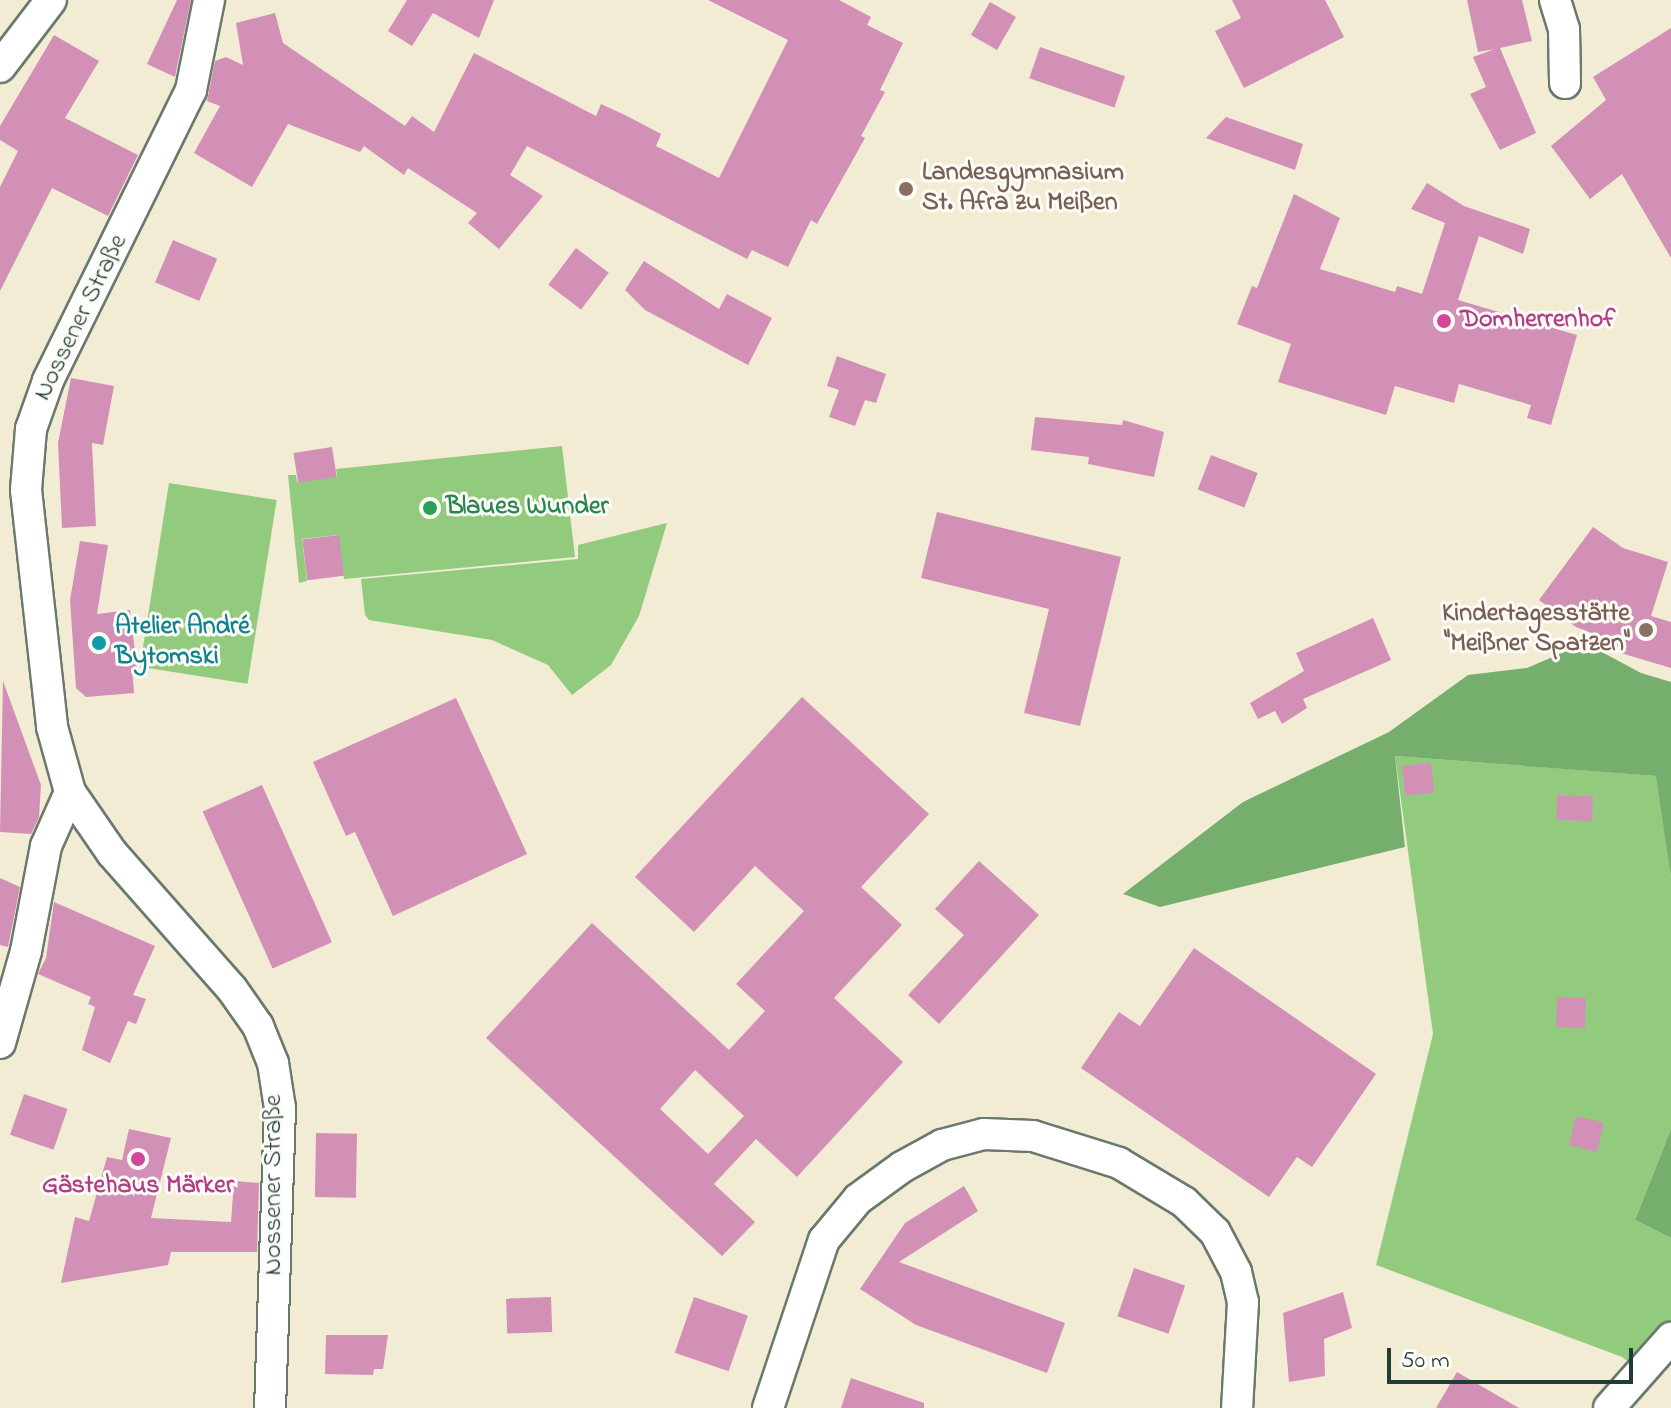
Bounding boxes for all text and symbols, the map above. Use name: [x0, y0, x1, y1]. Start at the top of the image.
place label: Landesgymnasium St. Afra zu Meißen: [922, 158, 1124, 220]
marker: Landesgymnasium St. Afra zu Meißen: [897, 180, 915, 198]
street label: Nossener Straße: [28, 230, 136, 406]
place label: Domherrenhof: [1460, 305, 1615, 337]
marker: Domherrenhof: [1435, 312, 1453, 330]
place label: Blaues Wunder: [446, 492, 609, 524]
marker: Blaues Wunder: [421, 499, 439, 517]
place label: Kindertagesstätte "Meißner Spatzen": [1442, 599, 1630, 660]
place label: Atelier André Bytomski: [115, 612, 250, 674]
marker: Kindertagesstätte "Meißner Spatzen": [1637, 621, 1655, 639]
marker: Atelier André Bytomski: [90, 634, 108, 652]
street label: Nossener Straße: [259, 1095, 291, 1275]
marker: Gästehaus Märker: [129, 1150, 147, 1168]
place label: Gästehaus Märker: [42, 1171, 234, 1203]
scale bar: [1391, 1332, 1637, 1382]
text: 50 m: [1401, 1344, 1450, 1379]

